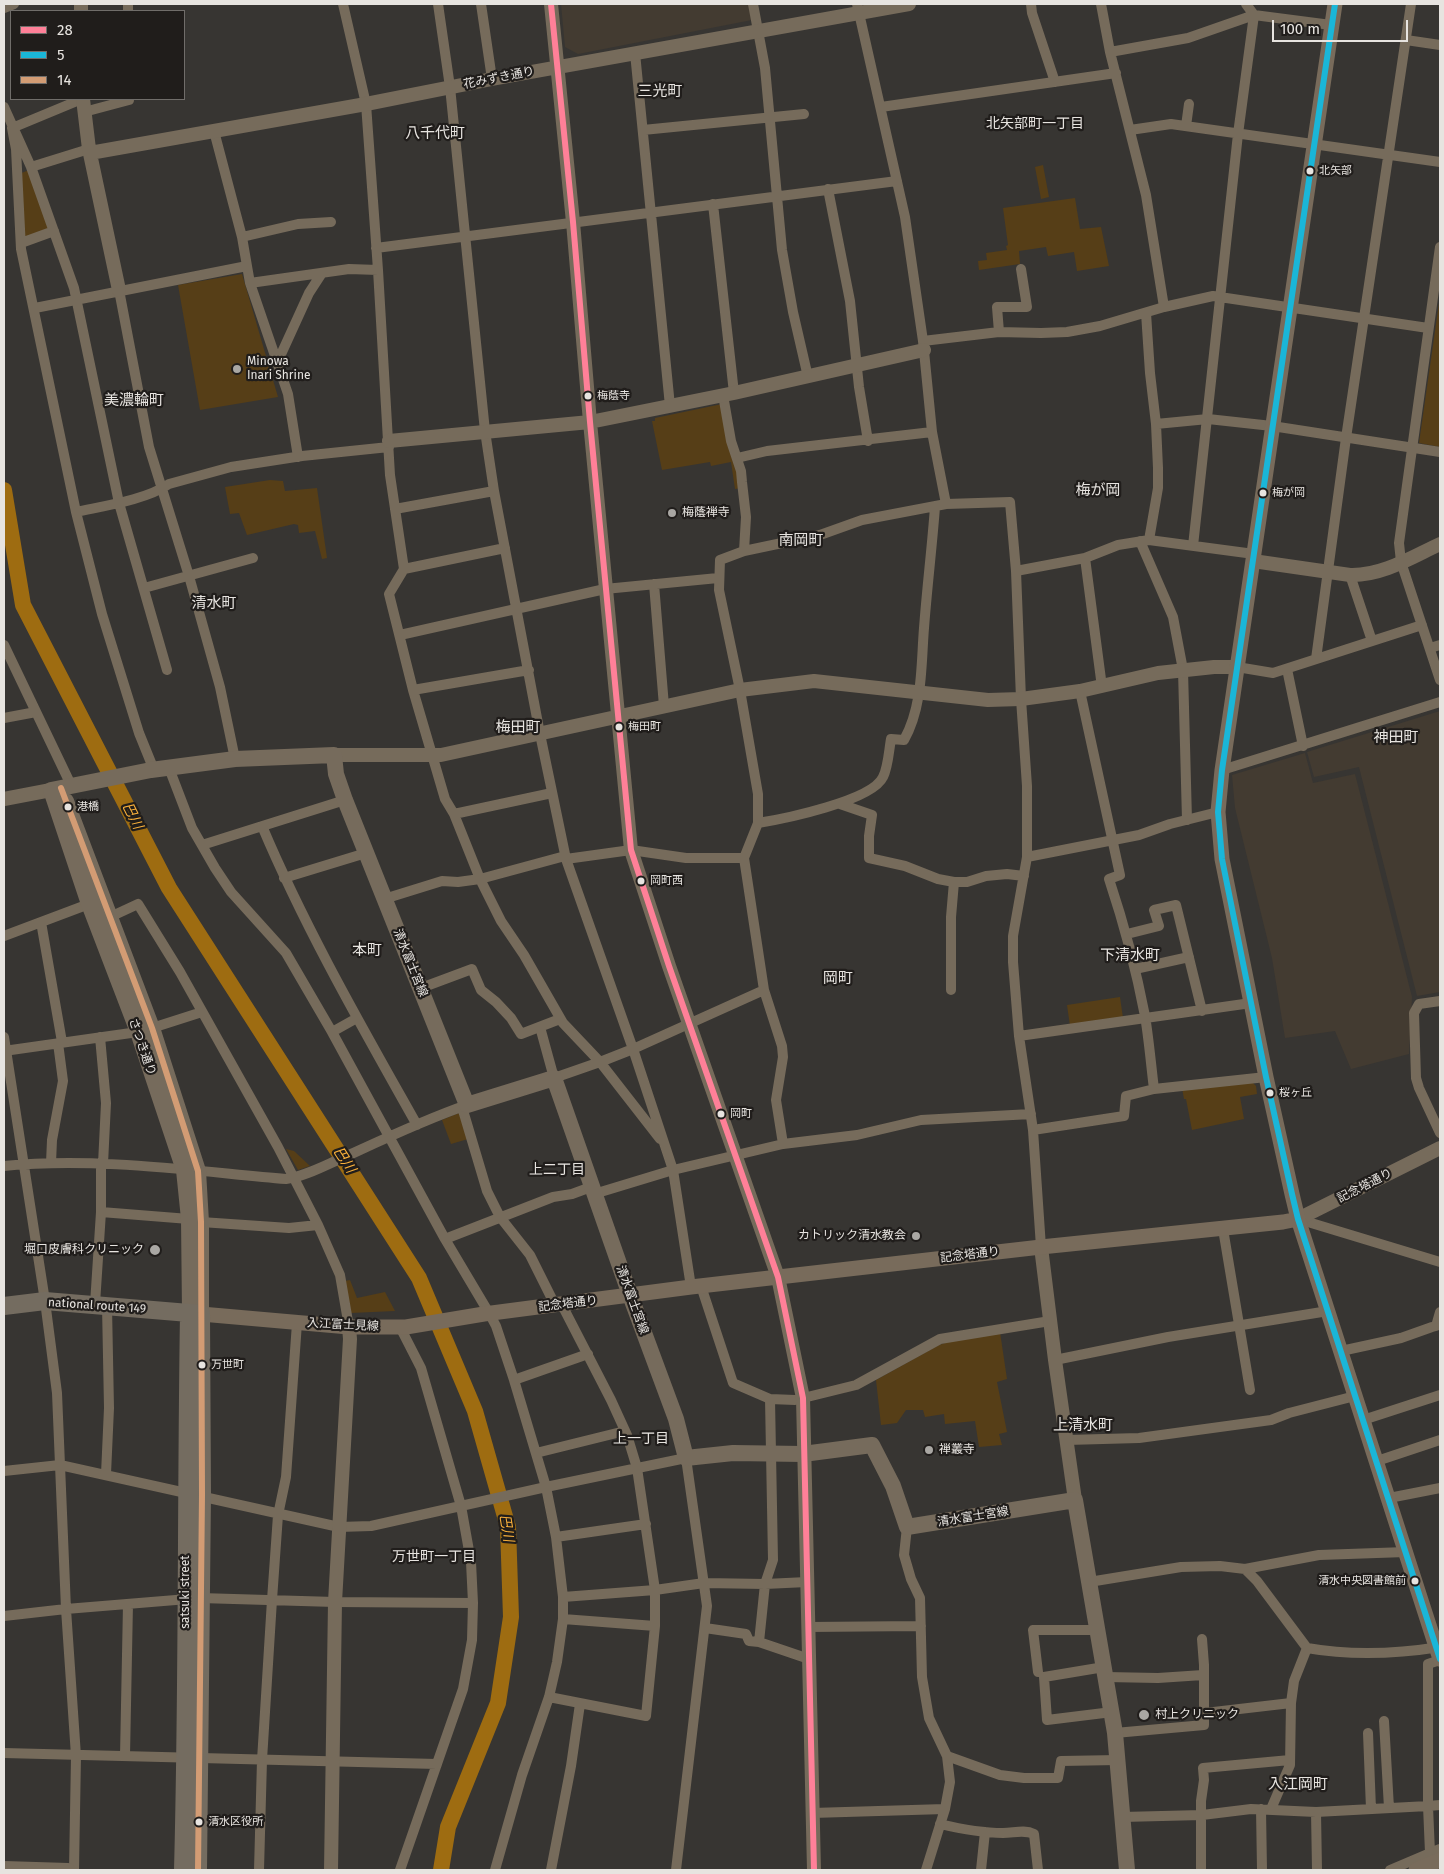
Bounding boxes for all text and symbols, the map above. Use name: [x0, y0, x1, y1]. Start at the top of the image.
legend: [10, 10, 185, 100]
scale bar: [1274, 10, 1410, 42]
text: 100 m: [1280, 20, 1320, 38]
text: 28: [57, 21, 73, 39]
text: 5: [57, 46, 65, 64]
street label: 花みずき通り: [462, 64, 536, 92]
text: 14: [57, 71, 71, 89]
district label: 三光町: [638, 83, 682, 101]
district label: 北矢部町一丁目: [986, 116, 1084, 132]
district label: 八千代町: [405, 125, 465, 143]
place label: 北矢部: [1319, 164, 1352, 178]
marker: 北矢部: [1305, 166, 1315, 176]
place label: Minowa Inari Shrine: [247, 355, 310, 383]
marker: Minowa Inari Shrine: [231, 363, 243, 375]
place label: 梅蔭寺: [597, 389, 630, 403]
marker: 梅蔭寺: [583, 391, 593, 401]
district label: 美濃輪町: [104, 392, 164, 410]
district label: 梅が岡: [1076, 482, 1120, 500]
place label: 梅が岡: [1272, 486, 1305, 500]
marker: 梅が岡: [1258, 488, 1268, 498]
place label: 梅蔭禅寺: [682, 506, 730, 520]
marker: 梅蔭禅寺: [666, 507, 678, 519]
district label: 南岡町: [779, 532, 823, 550]
district label: 清水町: [192, 595, 236, 613]
district label: 梅田町: [496, 719, 540, 737]
place label: 梅田町: [628, 720, 661, 734]
marker: 梅田町: [614, 722, 624, 732]
district label: 神田町: [1374, 729, 1418, 747]
place label: 港橋: [77, 800, 99, 814]
water label: 巴川: [118, 800, 146, 832]
marker: 港橋: [63, 802, 73, 812]
place label: 岡町西: [650, 874, 683, 888]
marker: 岡町西: [636, 876, 646, 886]
street label: 清水富士宮線: [390, 927, 430, 999]
district label: 本町: [352, 942, 382, 960]
district label: 下清水町: [1100, 947, 1160, 965]
district label: 岡町: [823, 970, 853, 988]
street label: さつき通り: [125, 1016, 159, 1078]
place label: 桜ヶ丘: [1279, 1086, 1312, 1100]
marker: 桜ヶ丘: [1265, 1088, 1275, 1098]
place label: 岡町: [730, 1107, 752, 1121]
marker: 岡町: [716, 1109, 726, 1119]
water label: 巴川: [329, 1144, 359, 1176]
district label: 上二丁目: [529, 1162, 585, 1178]
street label: 記念塔通り: [1335, 1166, 1395, 1206]
place label: カトリック清水教会: [798, 1229, 906, 1243]
marker: カトリック清水教会: [910, 1230, 922, 1242]
place label: 堀口皮膚科クリニック: [24, 1243, 144, 1257]
marker: 堀口皮膚科クリニック: [148, 1243, 162, 1257]
street label: 記念塔通り: [939, 1244, 1001, 1266]
street label: 清水富士宮線: [613, 1264, 651, 1336]
street label: 記念塔通り: [537, 1293, 599, 1315]
street label: national route 149: [48, 1295, 146, 1317]
street label: 入江富士見線: [307, 1316, 379, 1334]
place label: 万世町: [211, 1358, 244, 1372]
marker: 万世町: [197, 1360, 207, 1370]
district label: 上清水町: [1053, 1417, 1113, 1435]
district label: 上一丁目: [613, 1431, 669, 1447]
place label: 禅叢寺: [939, 1443, 975, 1457]
marker: 禅叢寺: [923, 1444, 935, 1456]
street label: 清水富士宮線: [936, 1504, 1010, 1530]
water label: 巴川: [496, 1513, 516, 1543]
district label: 万世町一丁目: [392, 1549, 476, 1565]
street label: satsuki street: [179, 1555, 193, 1629]
place label: 清水中央図書館前: [1318, 1574, 1406, 1588]
marker: 清水中央図書館前: [1410, 1576, 1420, 1586]
marker: 村上クリニック: [1137, 1708, 1151, 1722]
place label: 村上クリニック: [1155, 1708, 1239, 1722]
district label: 入江岡町: [1268, 1776, 1328, 1794]
place label: 清水区役所: [208, 1815, 263, 1829]
marker: 清水区役所: [194, 1817, 204, 1827]

